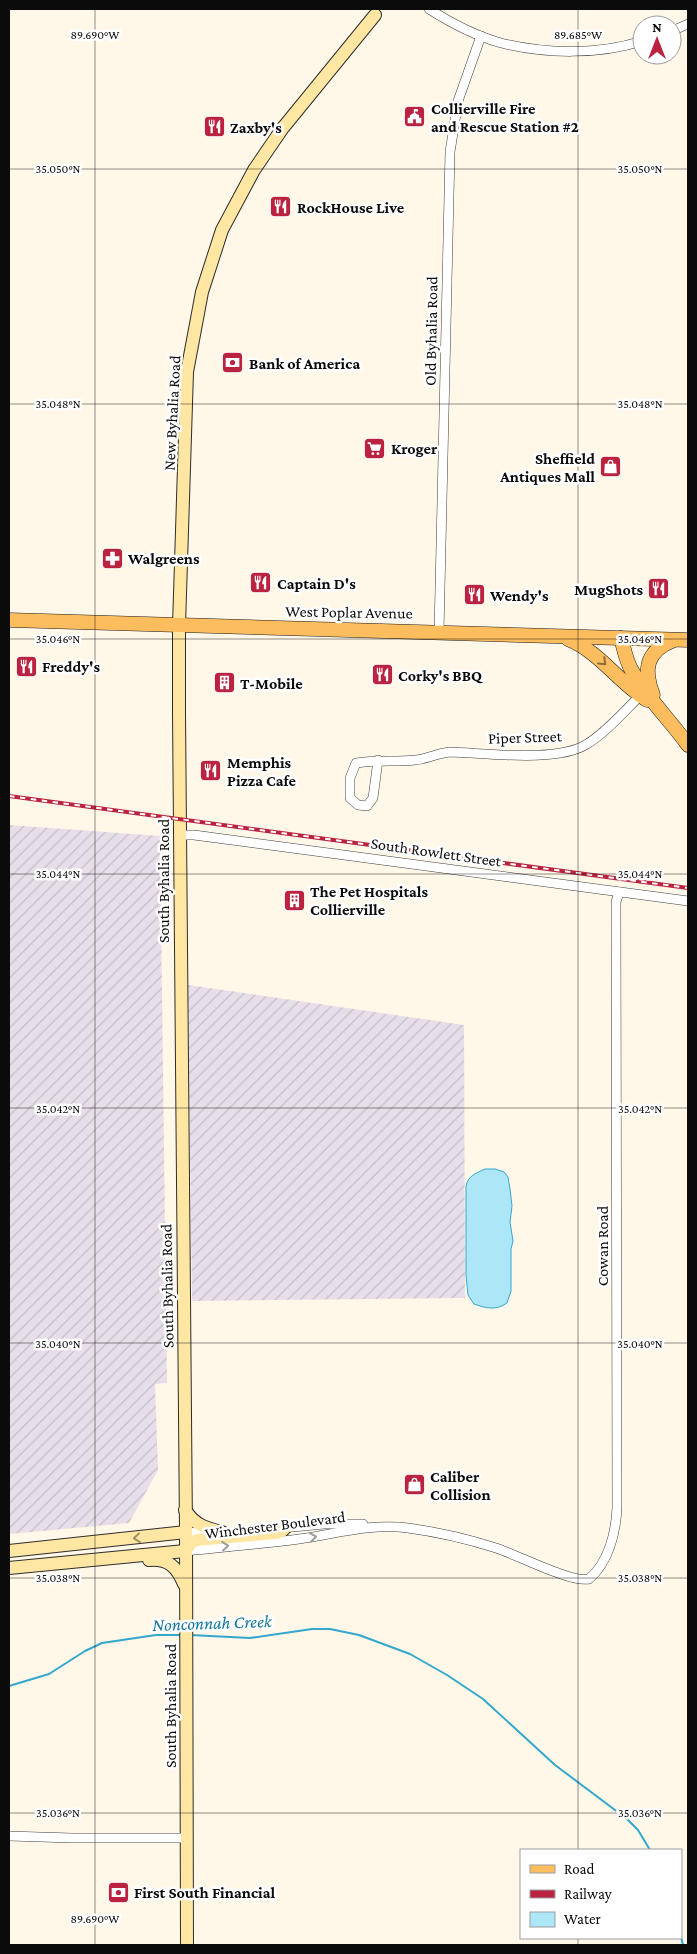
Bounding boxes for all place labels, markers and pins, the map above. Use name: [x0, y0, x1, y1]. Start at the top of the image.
place label: Collierville Fire and Rescue Station #2: [431, 100, 579, 135]
public building icon: Collierville Fire and Rescue Station #2: [403, 105, 427, 129]
restaurant icon: Zaxby's: [202, 115, 226, 139]
place label: Zaxby's: [230, 119, 282, 136]
restaurant icon: RockHouse Live: [269, 195, 293, 219]
place label: RockHouse Live: [297, 199, 405, 216]
bank icon: Bank of America: [221, 351, 245, 375]
place label: Bank of America: [249, 355, 360, 372]
supermarket icon: Kroger: [363, 436, 387, 460]
place label: Kroger: [391, 440, 438, 457]
place label: Sheffield Antiques Mall: [499, 450, 595, 485]
shop icon: Sheffield Antiques Mall: [599, 455, 623, 479]
pharmacy icon: Walgreens: [100, 546, 124, 570]
place label: Walgreens: [127, 550, 200, 567]
restaurant icon: Captain D's: [249, 571, 273, 595]
place label: Captain D's: [277, 575, 356, 592]
restaurant icon: MugShots: [647, 577, 671, 601]
place label: MugShots: [574, 581, 643, 598]
restaurant icon: Wendy's: [462, 583, 486, 607]
place label: Wendy's: [489, 587, 549, 604]
restaurant icon: Freddy's: [14, 654, 38, 678]
place label: Freddy's: [42, 658, 100, 675]
restaurant icon: Corky's BBQ: [370, 663, 394, 687]
place label: Corky's BBQ: [398, 667, 483, 684]
building icon: T-Mobile: [212, 671, 236, 695]
place label: T-Mobile: [240, 675, 303, 692]
place label: Memphis Pizza Cafe: [227, 754, 297, 789]
restaurant icon: Memphis Pizza Cafe: [199, 759, 223, 783]
place label: The Pet Hospitals Collierville: [310, 883, 429, 918]
building icon: The Pet Hospitals Collierville: [282, 888, 306, 912]
place label: Caliber Collision: [430, 1468, 491, 1503]
shop icon: Caliber Collision: [402, 1473, 426, 1497]
bank icon: First South Financial: [106, 1880, 130, 1904]
place label: First South Financial: [134, 1884, 276, 1901]

